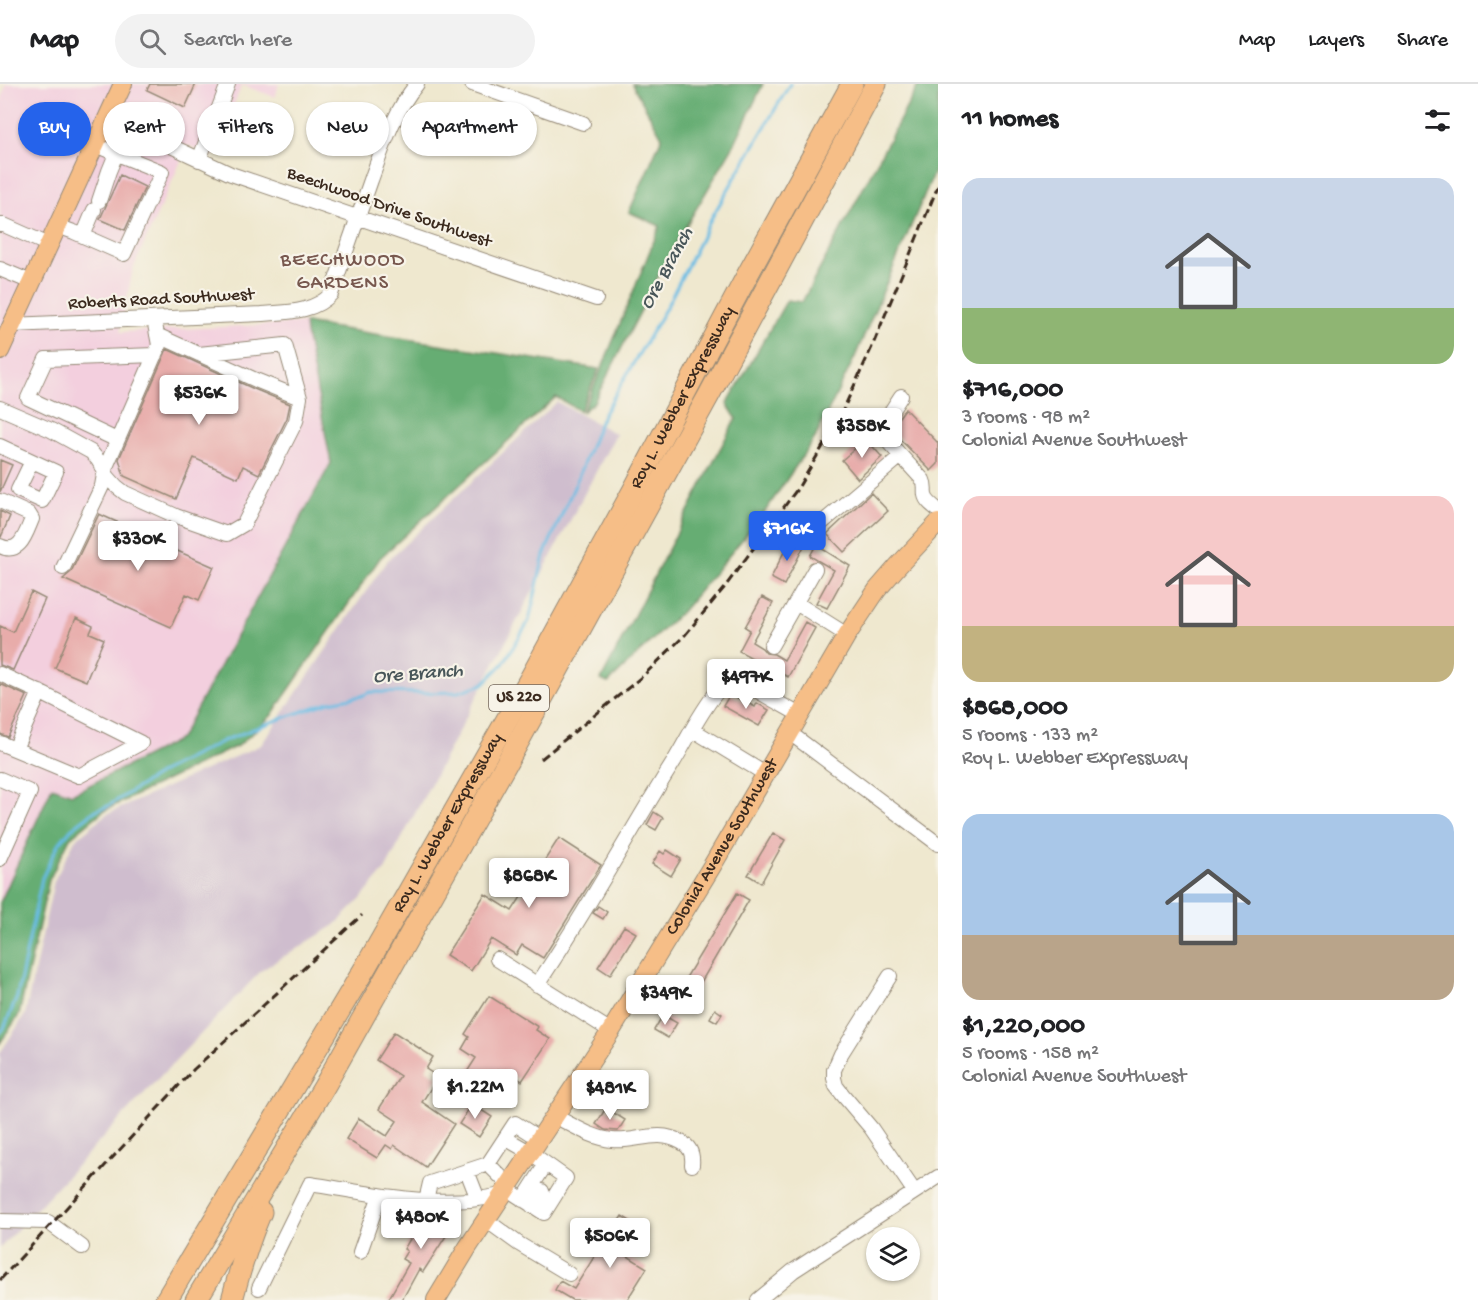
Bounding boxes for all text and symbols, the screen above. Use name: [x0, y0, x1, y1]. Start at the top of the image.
search box: [115, 14, 535, 68]
text: Map: [30, 25, 79, 58]
icon: search: [136, 25, 169, 58]
text: Search here: [184, 28, 292, 54]
text: Map: [1239, 29, 1275, 54]
text: Layers: [1308, 29, 1364, 54]
text: Share: [1397, 29, 1448, 54]
chip: Buy: [18, 102, 91, 156]
chip: Rent: [103, 102, 185, 156]
chip: Filters: [197, 102, 294, 156]
chip: New: [306, 102, 389, 156]
chip: Apartment: [401, 102, 537, 156]
icon: filters: [1421, 104, 1454, 137]
text: 11 homes: [962, 105, 1058, 136]
street label: Beechwood Drive Southwest: [283, 163, 496, 253]
icon: home: [1154, 217, 1262, 325]
water label: Ore Branch: [636, 224, 700, 314]
district label: BEECHWOOD GARDENS: [279, 250, 406, 296]
street label: Roberts Road Southwest: [68, 285, 256, 315]
street label: Roy L. Webber Expressway: [626, 303, 739, 492]
pin: $536K: [157, 375, 241, 426]
text: $716,000: [962, 376, 1063, 407]
text: $536K: [173, 383, 225, 406]
text: 3 rooms · 98 m²: [962, 407, 1090, 430]
pin: $358K: [820, 408, 904, 459]
text: $358K: [836, 416, 888, 439]
text: Colonial Avenue Southwest: [962, 430, 1186, 453]
pin: $716K: [745, 511, 829, 562]
text: $716K: [763, 519, 811, 542]
pin: $330K: [96, 521, 180, 572]
text: $330K: [112, 529, 164, 552]
icon: home: [1154, 535, 1262, 643]
pin: $497K: [704, 659, 788, 710]
water label: Ore Branch: [372, 660, 464, 690]
text: $497K: [721, 667, 771, 690]
road number: US 220: [489, 685, 549, 711]
text: $868,000: [962, 694, 1068, 725]
text: 5 rooms · 133 m²: [962, 725, 1098, 748]
street label: Roy L. Webber Expressway: [388, 729, 507, 917]
text: Roy L. Webber Expressway: [962, 748, 1188, 771]
street label: Colonial Avenue Southwest: [662, 753, 784, 939]
icon: home: [1154, 853, 1262, 961]
pin: $868K: [487, 858, 571, 909]
text: $868K: [503, 866, 555, 889]
pin: $349K: [623, 975, 707, 1026]
text: $349K: [640, 983, 690, 1006]
text: $1,220,000: [962, 1012, 1085, 1043]
text: 5 rooms · 158 m²: [962, 1043, 1099, 1066]
text: Colonial Avenue Southwest: [962, 1066, 1186, 1089]
pin: $1.22M: [426, 1069, 524, 1120]
pin: $481K: [568, 1070, 652, 1121]
text: $1.22M: [447, 1077, 503, 1100]
text: $481K: [586, 1078, 634, 1101]
pin: $480K: [379, 1199, 463, 1250]
text: $480K: [395, 1207, 447, 1230]
pin: $506K: [568, 1218, 652, 1269]
text: $506K: [584, 1226, 636, 1249]
map controls: [866, 1227, 920, 1281]
button: layers: [866, 1227, 920, 1281]

